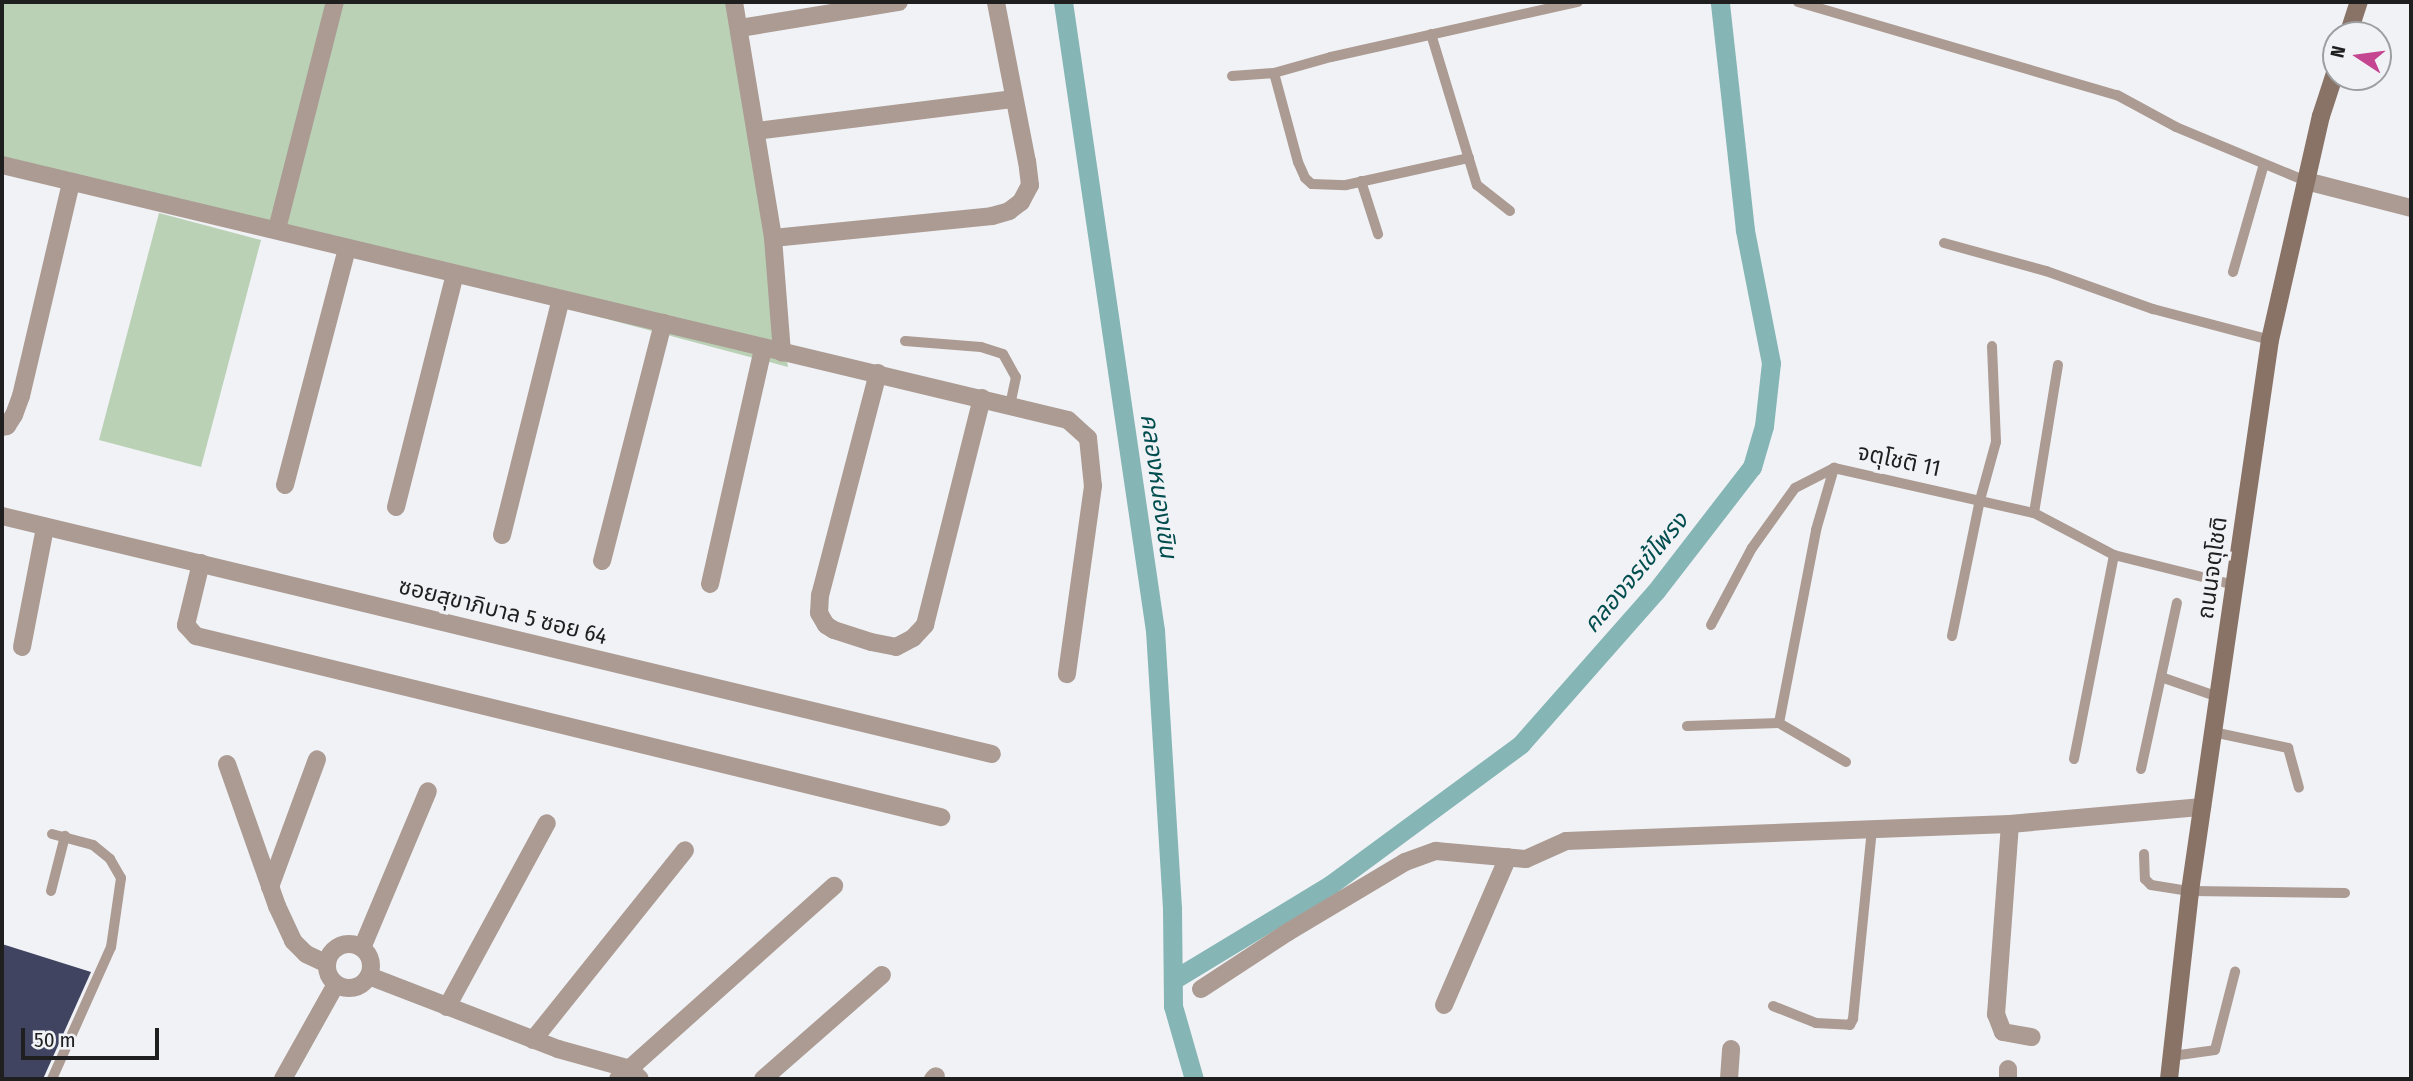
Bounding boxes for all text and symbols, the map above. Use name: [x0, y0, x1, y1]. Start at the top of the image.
north arrow: [2322, 21, 2392, 91]
text: N: [2326, 43, 2350, 60]
water label: คลองหนองเขิน: [1134, 412, 1182, 560]
street label: จตุโชติ 11: [1855, 438, 1943, 482]
water label: คลองจรเข้โพรง: [1577, 507, 1695, 639]
street label: ถนนจตุโชติ: [2191, 515, 2233, 621]
street label: ซอยสุขาภิบาล 5 ซอย 64: [396, 572, 610, 650]
scale bar: [24, 1014, 163, 1058]
text: 50 m: [34, 1027, 76, 1053]

